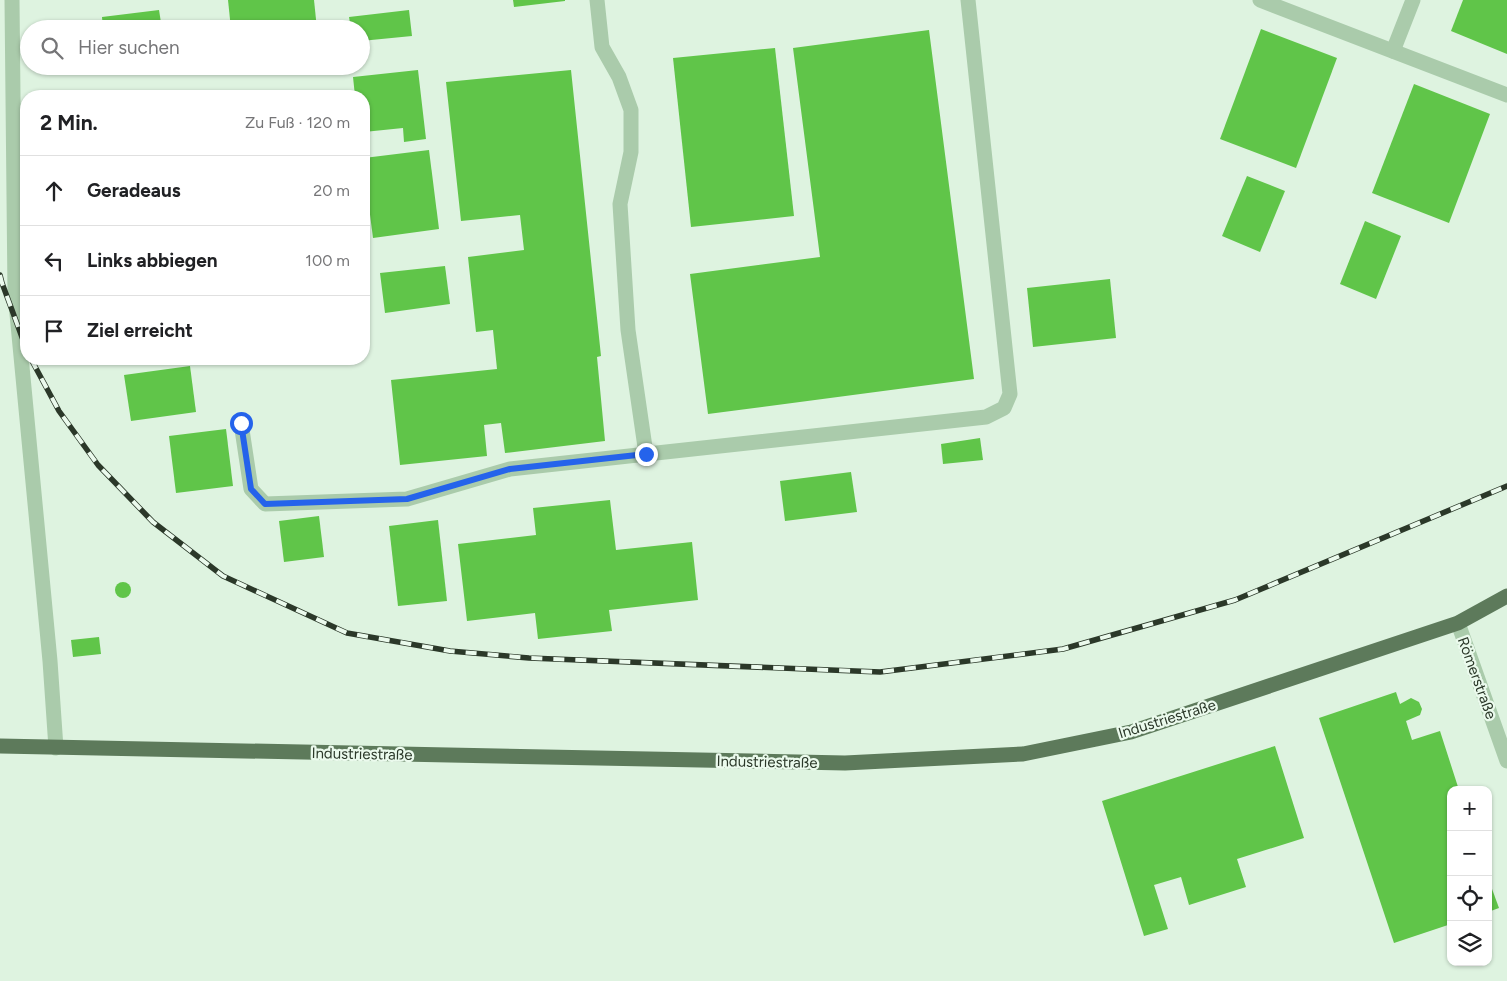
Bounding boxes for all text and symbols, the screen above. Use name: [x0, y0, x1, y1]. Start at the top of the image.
search box: [20, 20, 370, 75]
icon: search: [38, 34, 66, 62]
text: Hier suchen: [78, 36, 179, 59]
text: 2 Min.: [40, 110, 98, 135]
text: Zu Fuß · 120 m: [245, 113, 350, 132]
icon: ahead: [40, 177, 68, 205]
text: Geradeaus: [87, 179, 181, 202]
text: 20 m: [313, 181, 350, 200]
icon: left: [40, 247, 68, 275]
text: Links abbiegen: [87, 249, 218, 272]
text: 100 m: [305, 251, 350, 270]
icon: arrive: [40, 317, 68, 345]
text: Ziel erreicht: [87, 319, 193, 342]
route start: [230, 412, 253, 435]
route end: [635, 443, 658, 466]
street label: Römerstraße: [1454, 634, 1500, 722]
street label: Industriestraße: [1116, 696, 1218, 742]
street label: Industriestraße: [311, 744, 413, 764]
street label: Industriestraße: [716, 752, 818, 772]
map controls: [1447, 786, 1492, 966]
button: +: [1447, 786, 1492, 831]
button: −: [1447, 831, 1492, 876]
button: locate: [1447, 876, 1492, 921]
button: layers: [1447, 921, 1492, 966]

